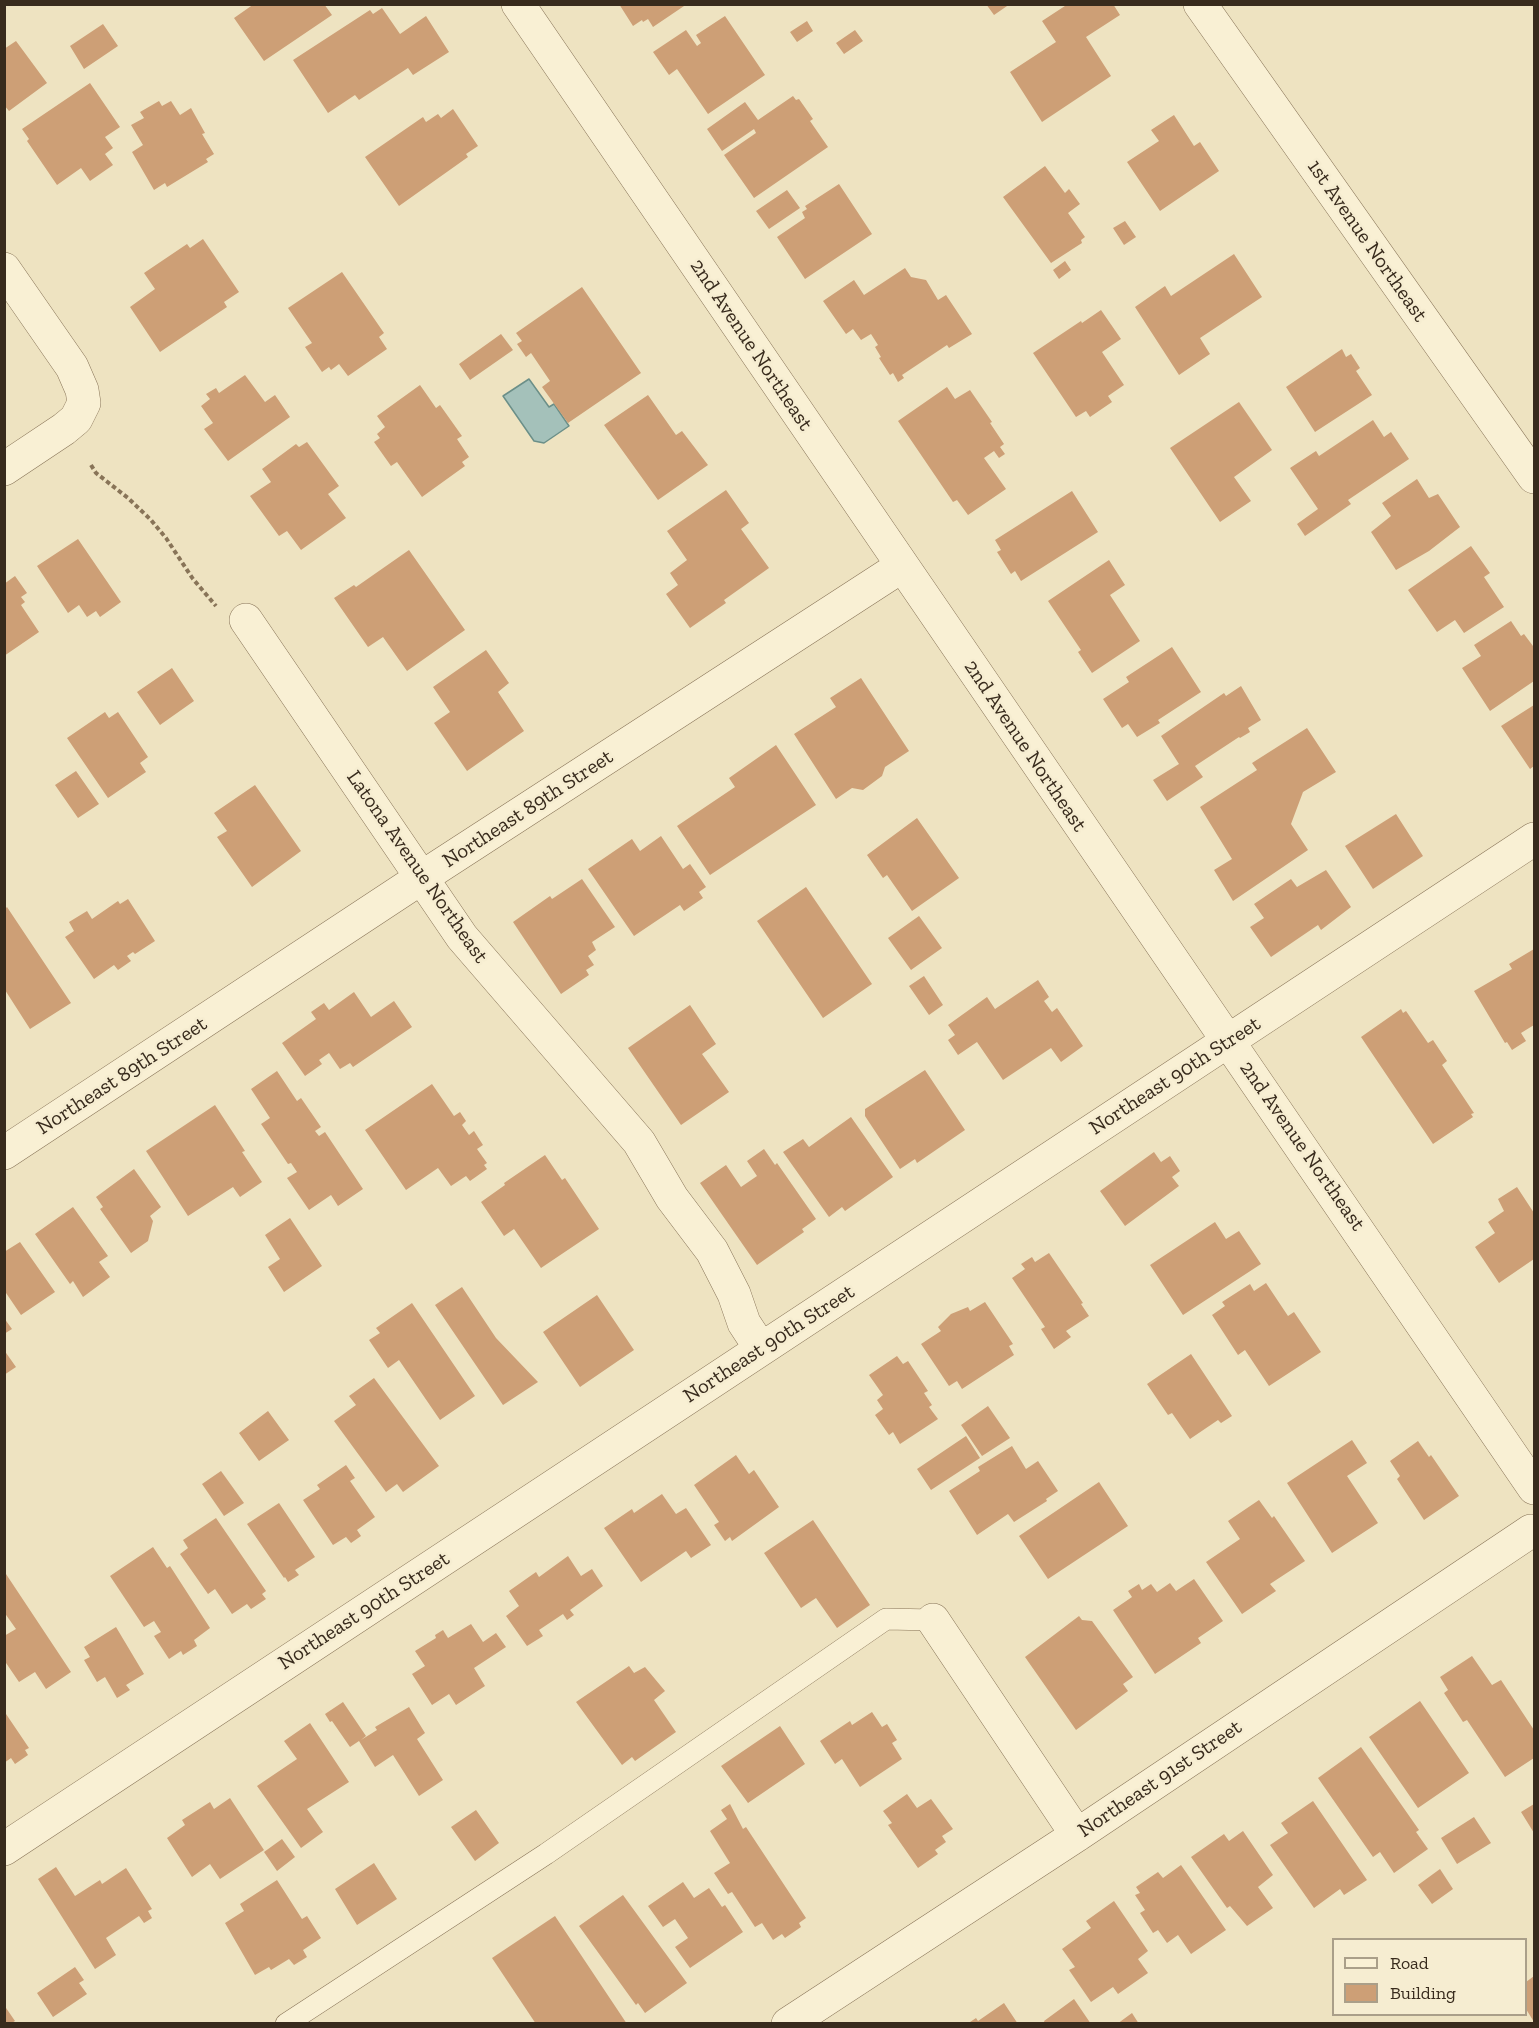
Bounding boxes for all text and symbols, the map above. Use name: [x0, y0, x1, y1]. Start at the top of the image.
street label: 1st Avenue Northeast: [1302, 155, 1432, 327]
street label: 2nd Avenue Northeast: [684, 254, 818, 436]
street label: 2nd Avenue Northeast: [958, 655, 1092, 837]
street label: Northeast 89th Street: [438, 744, 618, 874]
street label: Latona Avenue Northeast: [341, 766, 493, 968]
street label: Northeast 89th Street: [32, 1011, 212, 1141]
street label: Northeast 90th Street: [1085, 1011, 1265, 1141]
street label: 2nd Avenue Northeast: [1234, 1056, 1370, 1236]
street label: Northeast 90th Street: [679, 1279, 859, 1409]
street label: Northeast 90th Street: [274, 1546, 454, 1676]
street label: Northeast 91st Street: [1073, 1715, 1247, 1843]
legend: [1332, 1938, 1527, 2016]
text: Road: [1390, 1952, 1429, 1974]
text: Building: [1390, 1982, 1456, 2004]

